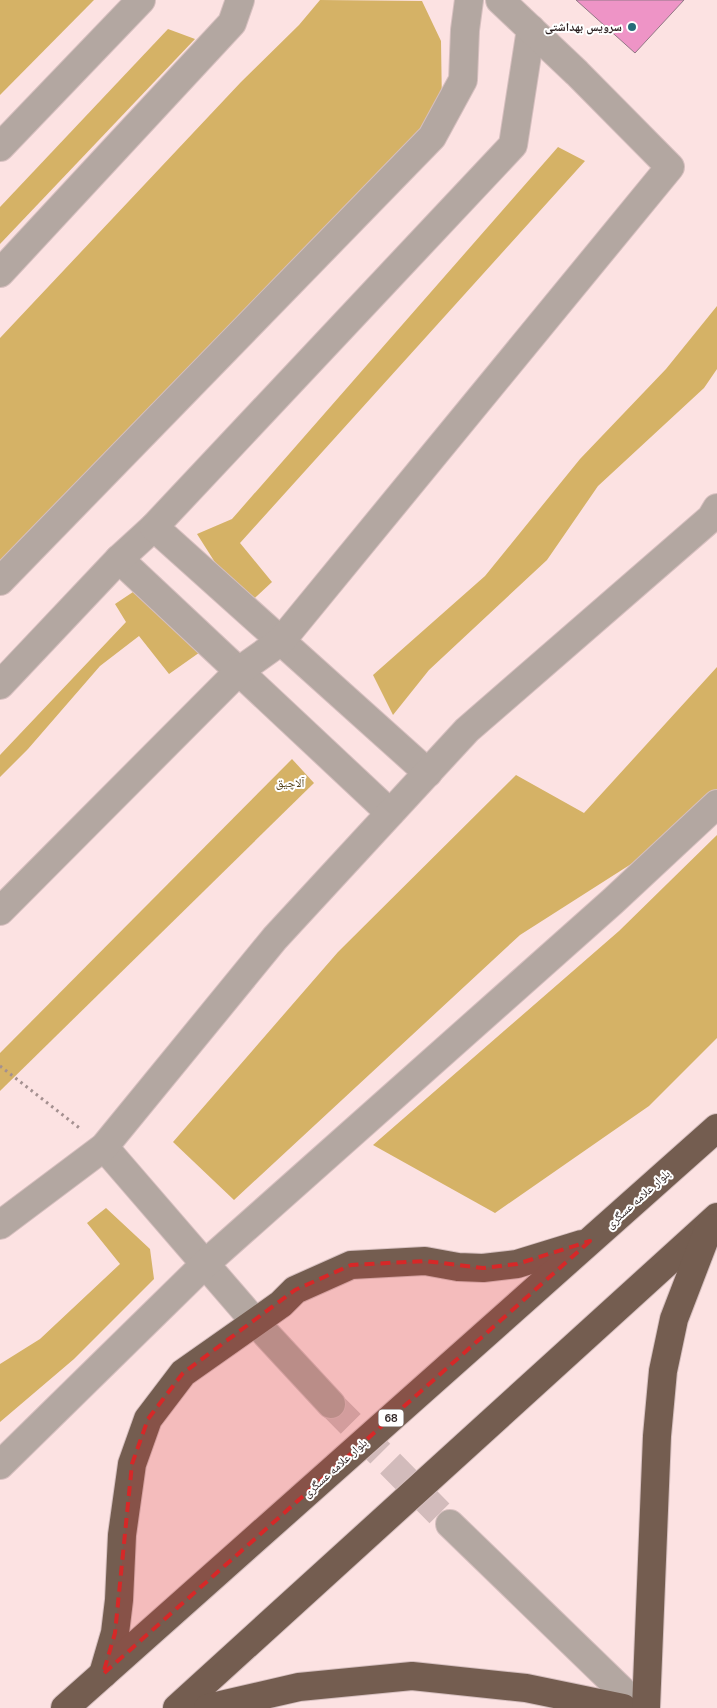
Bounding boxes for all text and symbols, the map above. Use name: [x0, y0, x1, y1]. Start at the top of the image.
place label: سرویس بهداشتی: [545, 19, 622, 35]
marker: سرویس بهداشتی: [626, 21, 638, 33]
park label: آلاچیق: [276, 775, 305, 791]
street label: بلوار علامه عسگری: [602, 1166, 674, 1232]
road number: 68: [378, 1410, 404, 1426]
street label: بلوار علامه عسگری: [299, 1435, 371, 1501]

